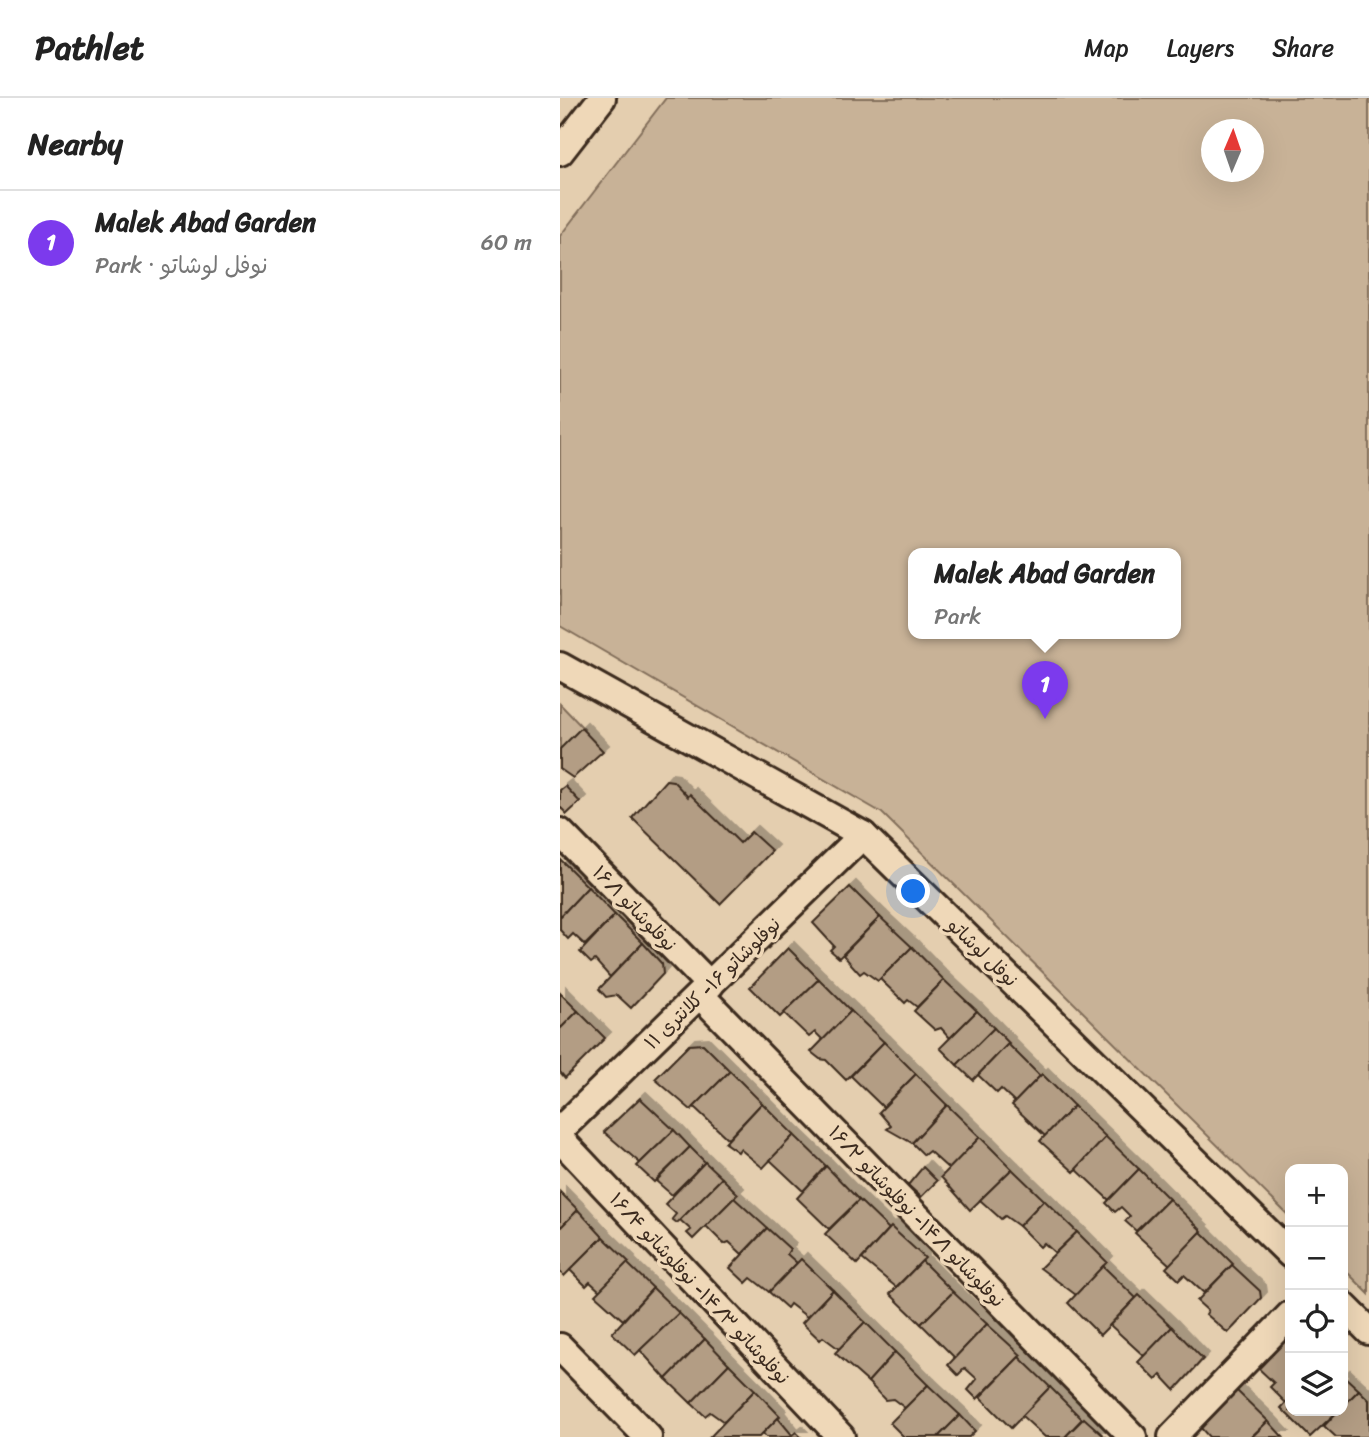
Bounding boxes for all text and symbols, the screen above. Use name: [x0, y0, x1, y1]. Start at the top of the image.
text: Pathlet: [35, 19, 144, 77]
text: Map: [1084, 27, 1129, 69]
text: Layers: [1167, 27, 1234, 69]
text: Share: [1272, 27, 1334, 69]
text: Nearby: [28, 117, 123, 171]
north arrow: [1201, 119, 1264, 182]
text: Malek Abad Garden: [95, 199, 316, 245]
text: 1: [46, 222, 56, 263]
text: 60 m: [481, 222, 532, 263]
text: Park · نوفل لوشاتو: [95, 245, 268, 286]
popup: [908, 548, 1181, 639]
text: Malek Abad Garden: [934, 550, 1155, 596]
text: Park: [934, 596, 981, 637]
pin: 1: [1022, 661, 1068, 719]
street label: نوفلوشاتو ۱۶/۱: [584, 857, 685, 960]
your location: [896, 874, 930, 908]
street label: نوفلوشاتو ۱۶- کلانتری ۱۱: [636, 909, 789, 1058]
street label: نوفل لوشاتو: [939, 909, 1026, 995]
street label: نوفلوشاتو ۱۴/۱- نوفلوشاتو ۱۶/۲: [820, 1117, 1013, 1315]
map controls: [1285, 1164, 1348, 1416]
button: +: [1285, 1164, 1348, 1227]
street label: نوفلوشاتو ۱۴/۳- نوفلوشاتو ۱۶/۴: [601, 1184, 798, 1392]
button: −: [1285, 1227, 1348, 1290]
button: locate: [1285, 1290, 1348, 1353]
button: layers: [1285, 1353, 1348, 1416]

